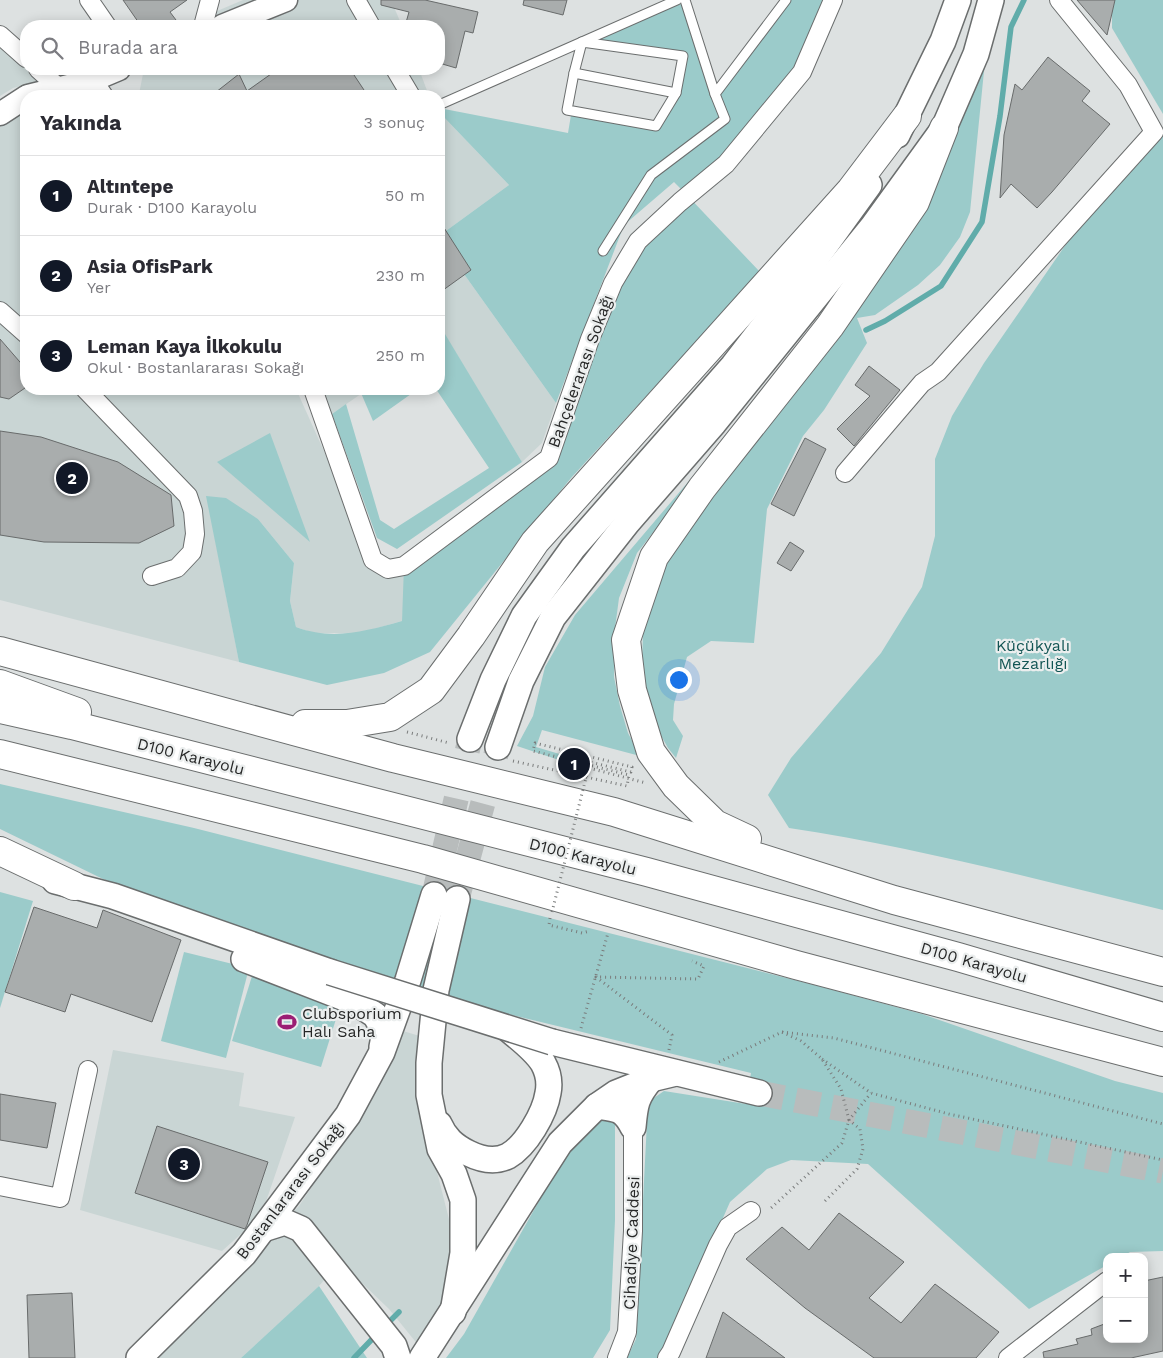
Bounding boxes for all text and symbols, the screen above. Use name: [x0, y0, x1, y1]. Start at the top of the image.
search box: [20, 20, 445, 75]
icon: search: [38, 34, 66, 62]
text: Burada ara: [78, 36, 178, 59]
text: Yakında: [40, 110, 121, 135]
text: 3 sonuç: [363, 113, 425, 132]
text: Altıntepe: [87, 175, 174, 198]
text: 1: [53, 186, 59, 205]
text: 50 m: [385, 186, 425, 205]
text: Durak · D100 Karayolu: [87, 198, 257, 217]
text: Asia OfisPark: [87, 255, 213, 278]
text: 2: [51, 266, 61, 285]
text: 230 m: [376, 266, 425, 285]
text: Yer: [87, 278, 111, 297]
street label: Bahçelerarası Sokağı: [544, 292, 617, 450]
text: Leman Kaya İlkokulu: [87, 335, 282, 358]
text: 3: [51, 346, 61, 365]
text: 250 m: [376, 346, 425, 365]
text: Okul · Bostanlararası Sokağı: [87, 358, 304, 377]
pin: 2: [56, 459, 88, 497]
park label: Küçükyalı Mezarlığı: [996, 636, 1070, 673]
your location: [666, 667, 692, 693]
street label: D100 Karayolu: [135, 734, 247, 779]
pin: 1: [558, 745, 590, 783]
street label: D100 Karayolu: [527, 834, 639, 879]
street label: D100 Karayolu: [918, 938, 1029, 987]
place label: Clubsporium Halı Saha: [302, 1004, 402, 1041]
sports icon: Clubsporium Halı Saha: [276, 1011, 298, 1033]
street label: Bostanlararası Sokağı: [232, 1118, 348, 1263]
pin: 3: [168, 1145, 200, 1183]
street label: Cihadiye Caddesi: [620, 1176, 643, 1310]
map controls: [1103, 1253, 1148, 1343]
button: +: [1103, 1253, 1148, 1298]
button: −: [1103, 1298, 1148, 1343]

